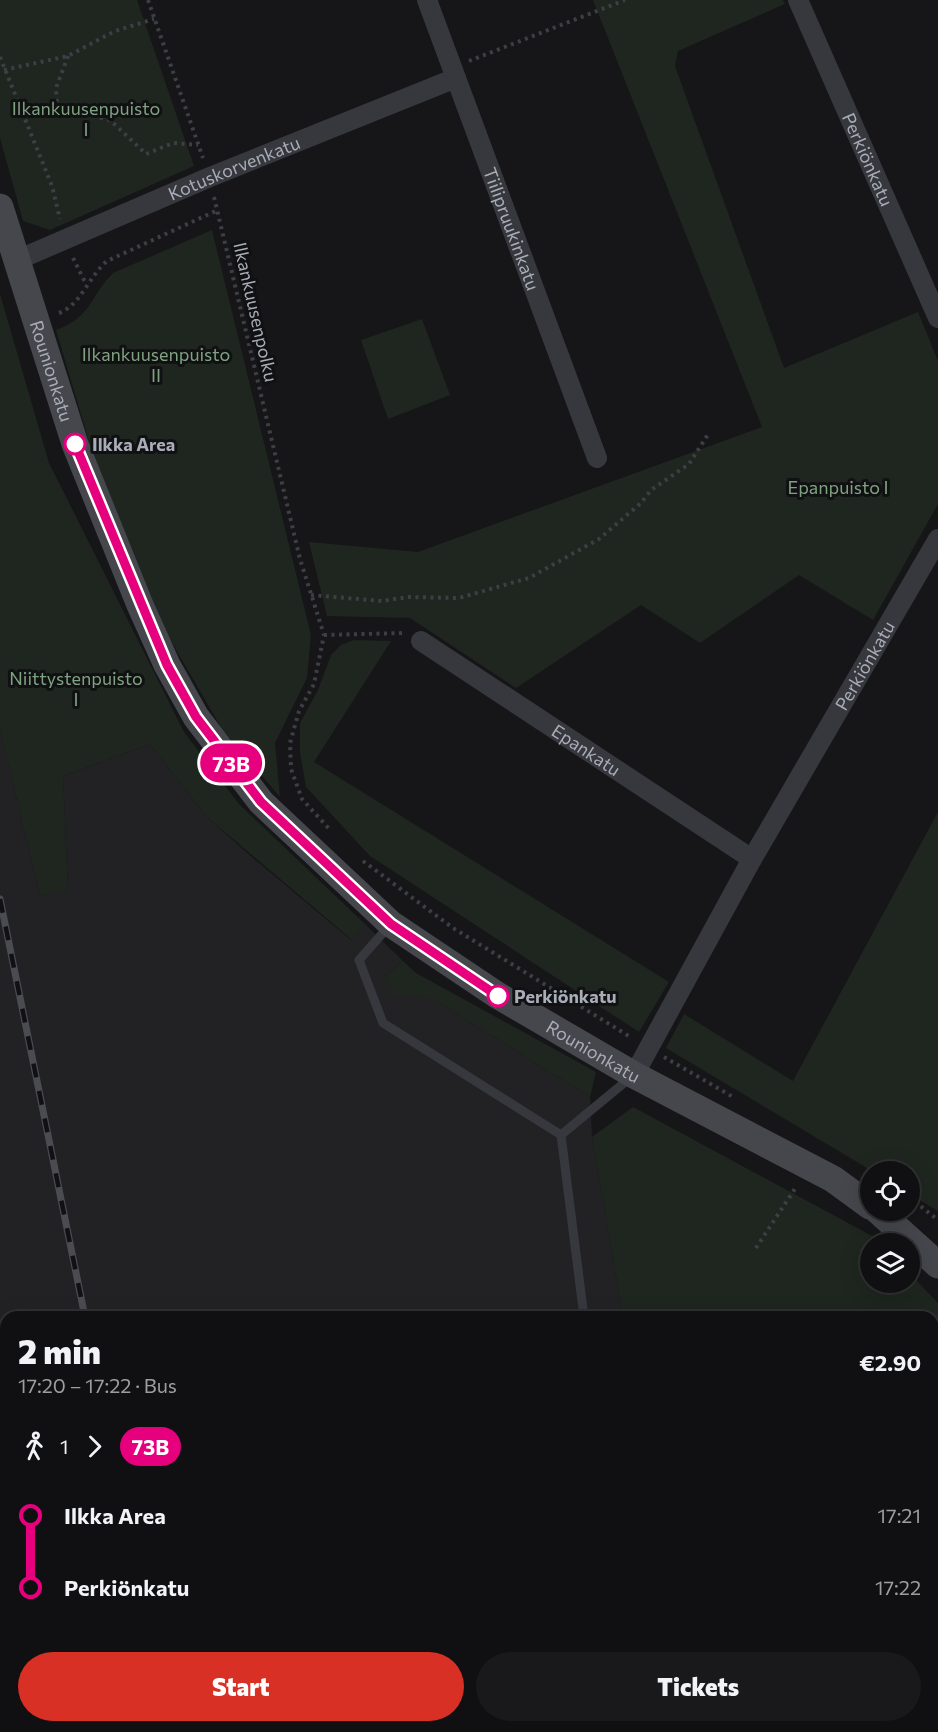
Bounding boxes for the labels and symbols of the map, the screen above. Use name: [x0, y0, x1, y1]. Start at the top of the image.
park label: Ilkankuusenpuisto I: [12, 97, 160, 140]
street label: Perkiönkatu: [838, 109, 898, 209]
street label: Kotuskorvenkatu: [165, 131, 303, 205]
street label: Tiilipruukinkatu: [479, 164, 545, 293]
street label: Ilkankuusenpolku: [229, 240, 283, 384]
street label: Rounionkatu: [26, 318, 78, 424]
park label: Ilkankuusenpuisto II: [82, 343, 230, 386]
marker: Ilkka Area: [64, 433, 86, 455]
place label: Ilkka Area: [92, 433, 175, 455]
park label: Epanpuisto I: [787, 476, 889, 498]
street label: Perkiönkatu: [830, 617, 899, 714]
park label: Niittystenpuisto I: [9, 667, 143, 710]
street label: Epankatu: [548, 719, 625, 780]
line badge: 73B: [196, 744, 266, 783]
marker: Perkiönkatu: [487, 985, 509, 1007]
place label: Perkiönkatu: [514, 985, 617, 1007]
street label: Rounionkatu: [542, 1015, 644, 1087]

